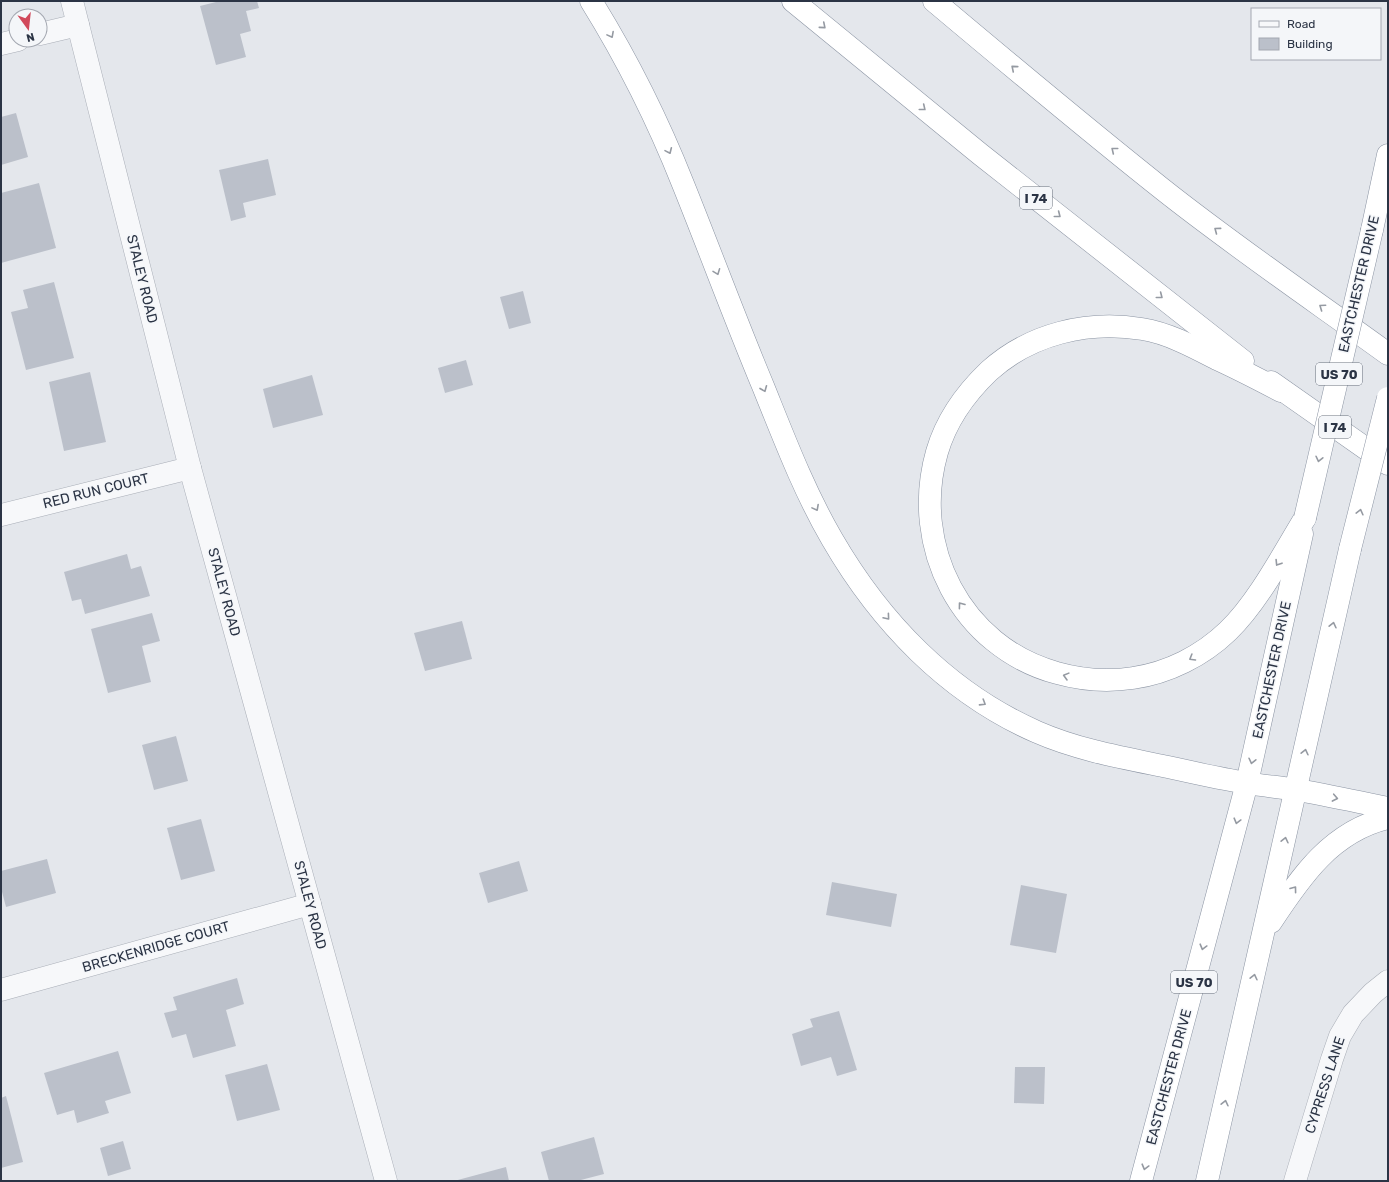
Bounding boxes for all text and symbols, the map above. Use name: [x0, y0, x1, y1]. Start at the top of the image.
north arrow: [8, 8, 48, 48]
legend: [1251, 8, 1381, 60]
text: Road: [1287, 17, 1315, 31]
one-way arrow: [818, 22, 825, 29]
text: N: [25, 30, 36, 45]
one-way arrow: [606, 30, 614, 38]
text: Building: [1287, 37, 1333, 51]
one-way arrow: [1011, 66, 1018, 73]
one-way arrow: [919, 104, 926, 111]
one-way arrow: [664, 146, 672, 154]
one-way arrow: [1112, 148, 1119, 155]
road number: I 74: [1020, 187, 1052, 209]
one-way arrow: [1054, 211, 1061, 218]
street label: EASTCHESTER DRIVE: [1335, 214, 1383, 354]
one-way arrow: [1215, 228, 1222, 235]
street label: STALEY ROAD: [123, 233, 161, 325]
one-way arrow: [713, 268, 721, 275]
one-way arrow: [1156, 291, 1163, 298]
one-way arrow: [1319, 304, 1326, 312]
road number: US 70: [1316, 363, 1362, 385]
one-way arrow: [759, 386, 767, 393]
road number: I 74: [1319, 416, 1351, 438]
one-way arrow: [1315, 455, 1324, 462]
street label: RED RUN COURT: [41, 470, 151, 512]
one-way arrow: [811, 504, 819, 511]
one-way arrow: [1355, 508, 1363, 515]
street label: STALEY ROAD: [204, 546, 244, 638]
one-way arrow: [1275, 559, 1282, 566]
street label: EASTCHESTER DRIVE: [1249, 600, 1295, 740]
one-way arrow: [958, 602, 966, 609]
one-way arrow: [882, 612, 889, 619]
one-way arrow: [1329, 622, 1337, 628]
one-way arrow: [1189, 653, 1196, 660]
one-way arrow: [1063, 672, 1070, 681]
one-way arrow: [979, 698, 986, 706]
one-way arrow: [1300, 749, 1308, 755]
one-way arrow: [1248, 758, 1256, 764]
one-way arrow: [1331, 793, 1338, 801]
one-way arrow: [1233, 818, 1241, 824]
one-way arrow: [1281, 837, 1289, 843]
street label: STALEY ROAD: [290, 859, 330, 951]
one-way arrow: [1289, 886, 1296, 893]
street label: BRECKENRIDGE COURT: [80, 918, 232, 976]
one-way arrow: [1200, 943, 1208, 950]
road number: US 70: [1171, 971, 1217, 993]
one-way arrow: [1249, 973, 1258, 980]
street label: EASTCHESTER DRIVE: [1143, 1007, 1195, 1147]
street label: CYPRESS LANE: [1301, 1034, 1349, 1136]
one-way arrow: [1221, 1100, 1229, 1107]
one-way arrow: [1141, 1163, 1150, 1170]

